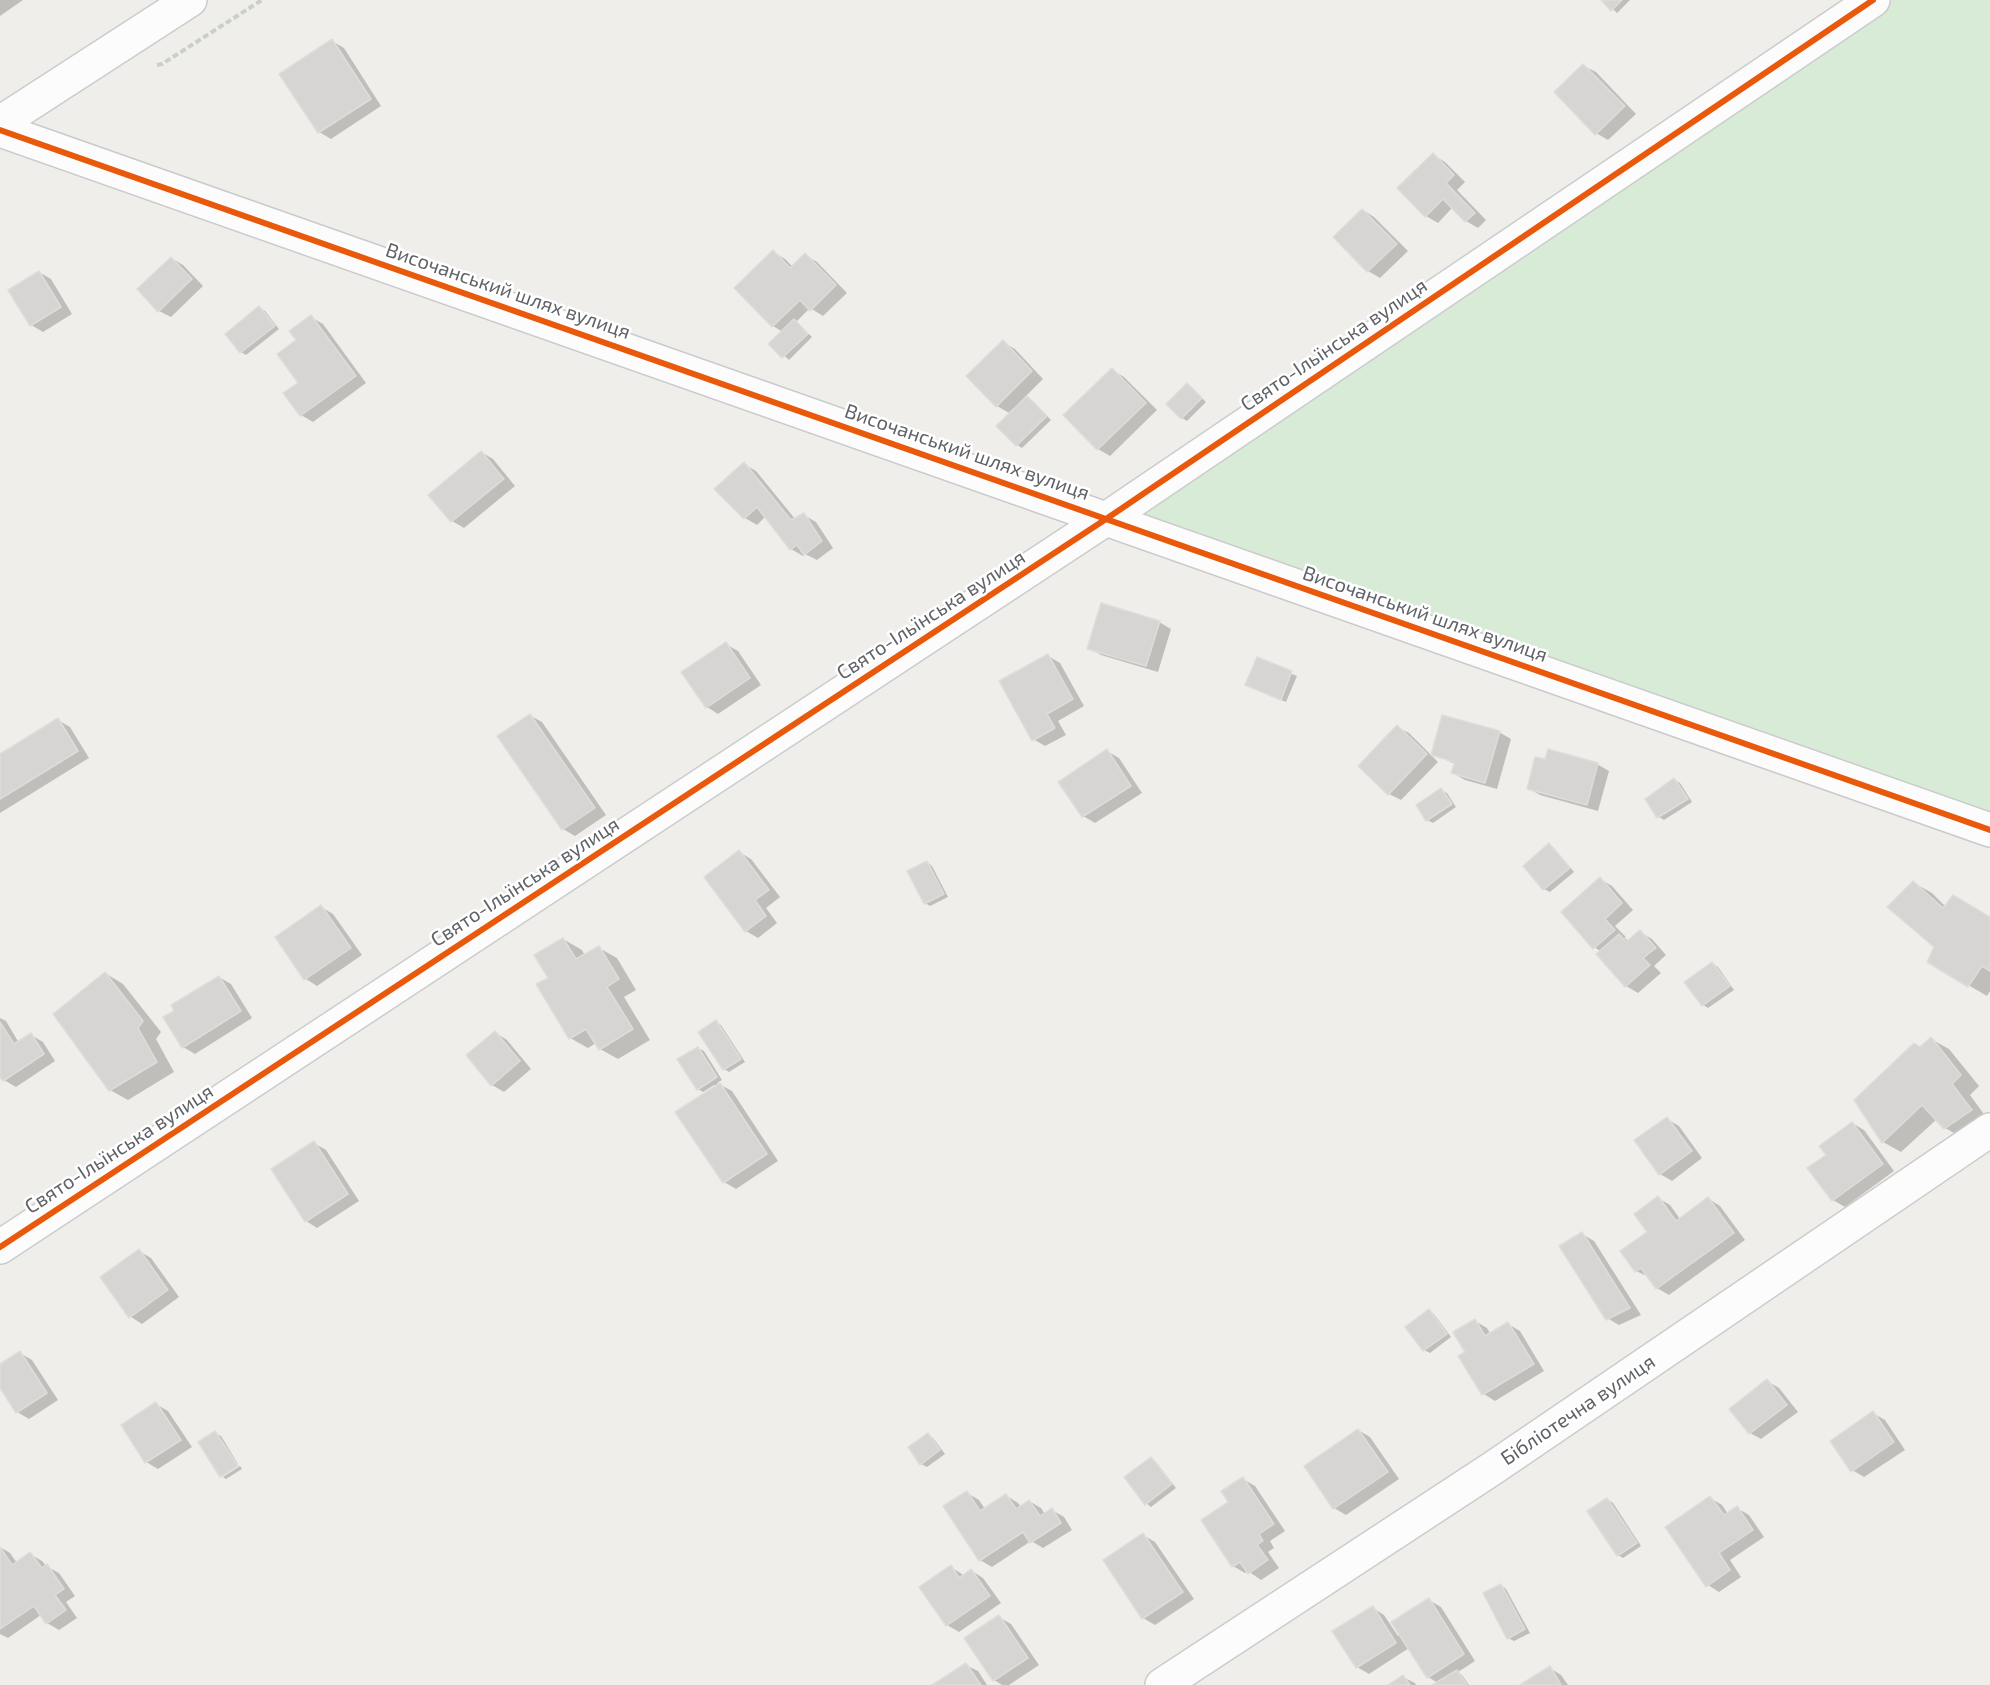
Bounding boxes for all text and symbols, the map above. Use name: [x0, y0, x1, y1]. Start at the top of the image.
street label: Височанський шлях вулиця: [382, 238, 634, 344]
street label: Свято-Ільїнська вулиця: [1236, 274, 1432, 416]
street label: Височанський шлях вулиця: [841, 399, 1093, 505]
street label: Свято-Ільїнська вулиця: [832, 545, 1030, 685]
street label: Височанський шлях вулиця: [1299, 561, 1551, 667]
street label: Свято-Ільїнська вулиця: [426, 812, 624, 952]
street label: Свято-Ільїнська вулиця: [20, 1079, 218, 1219]
street label: Бібліотечна вулиця: [1496, 1349, 1660, 1471]

